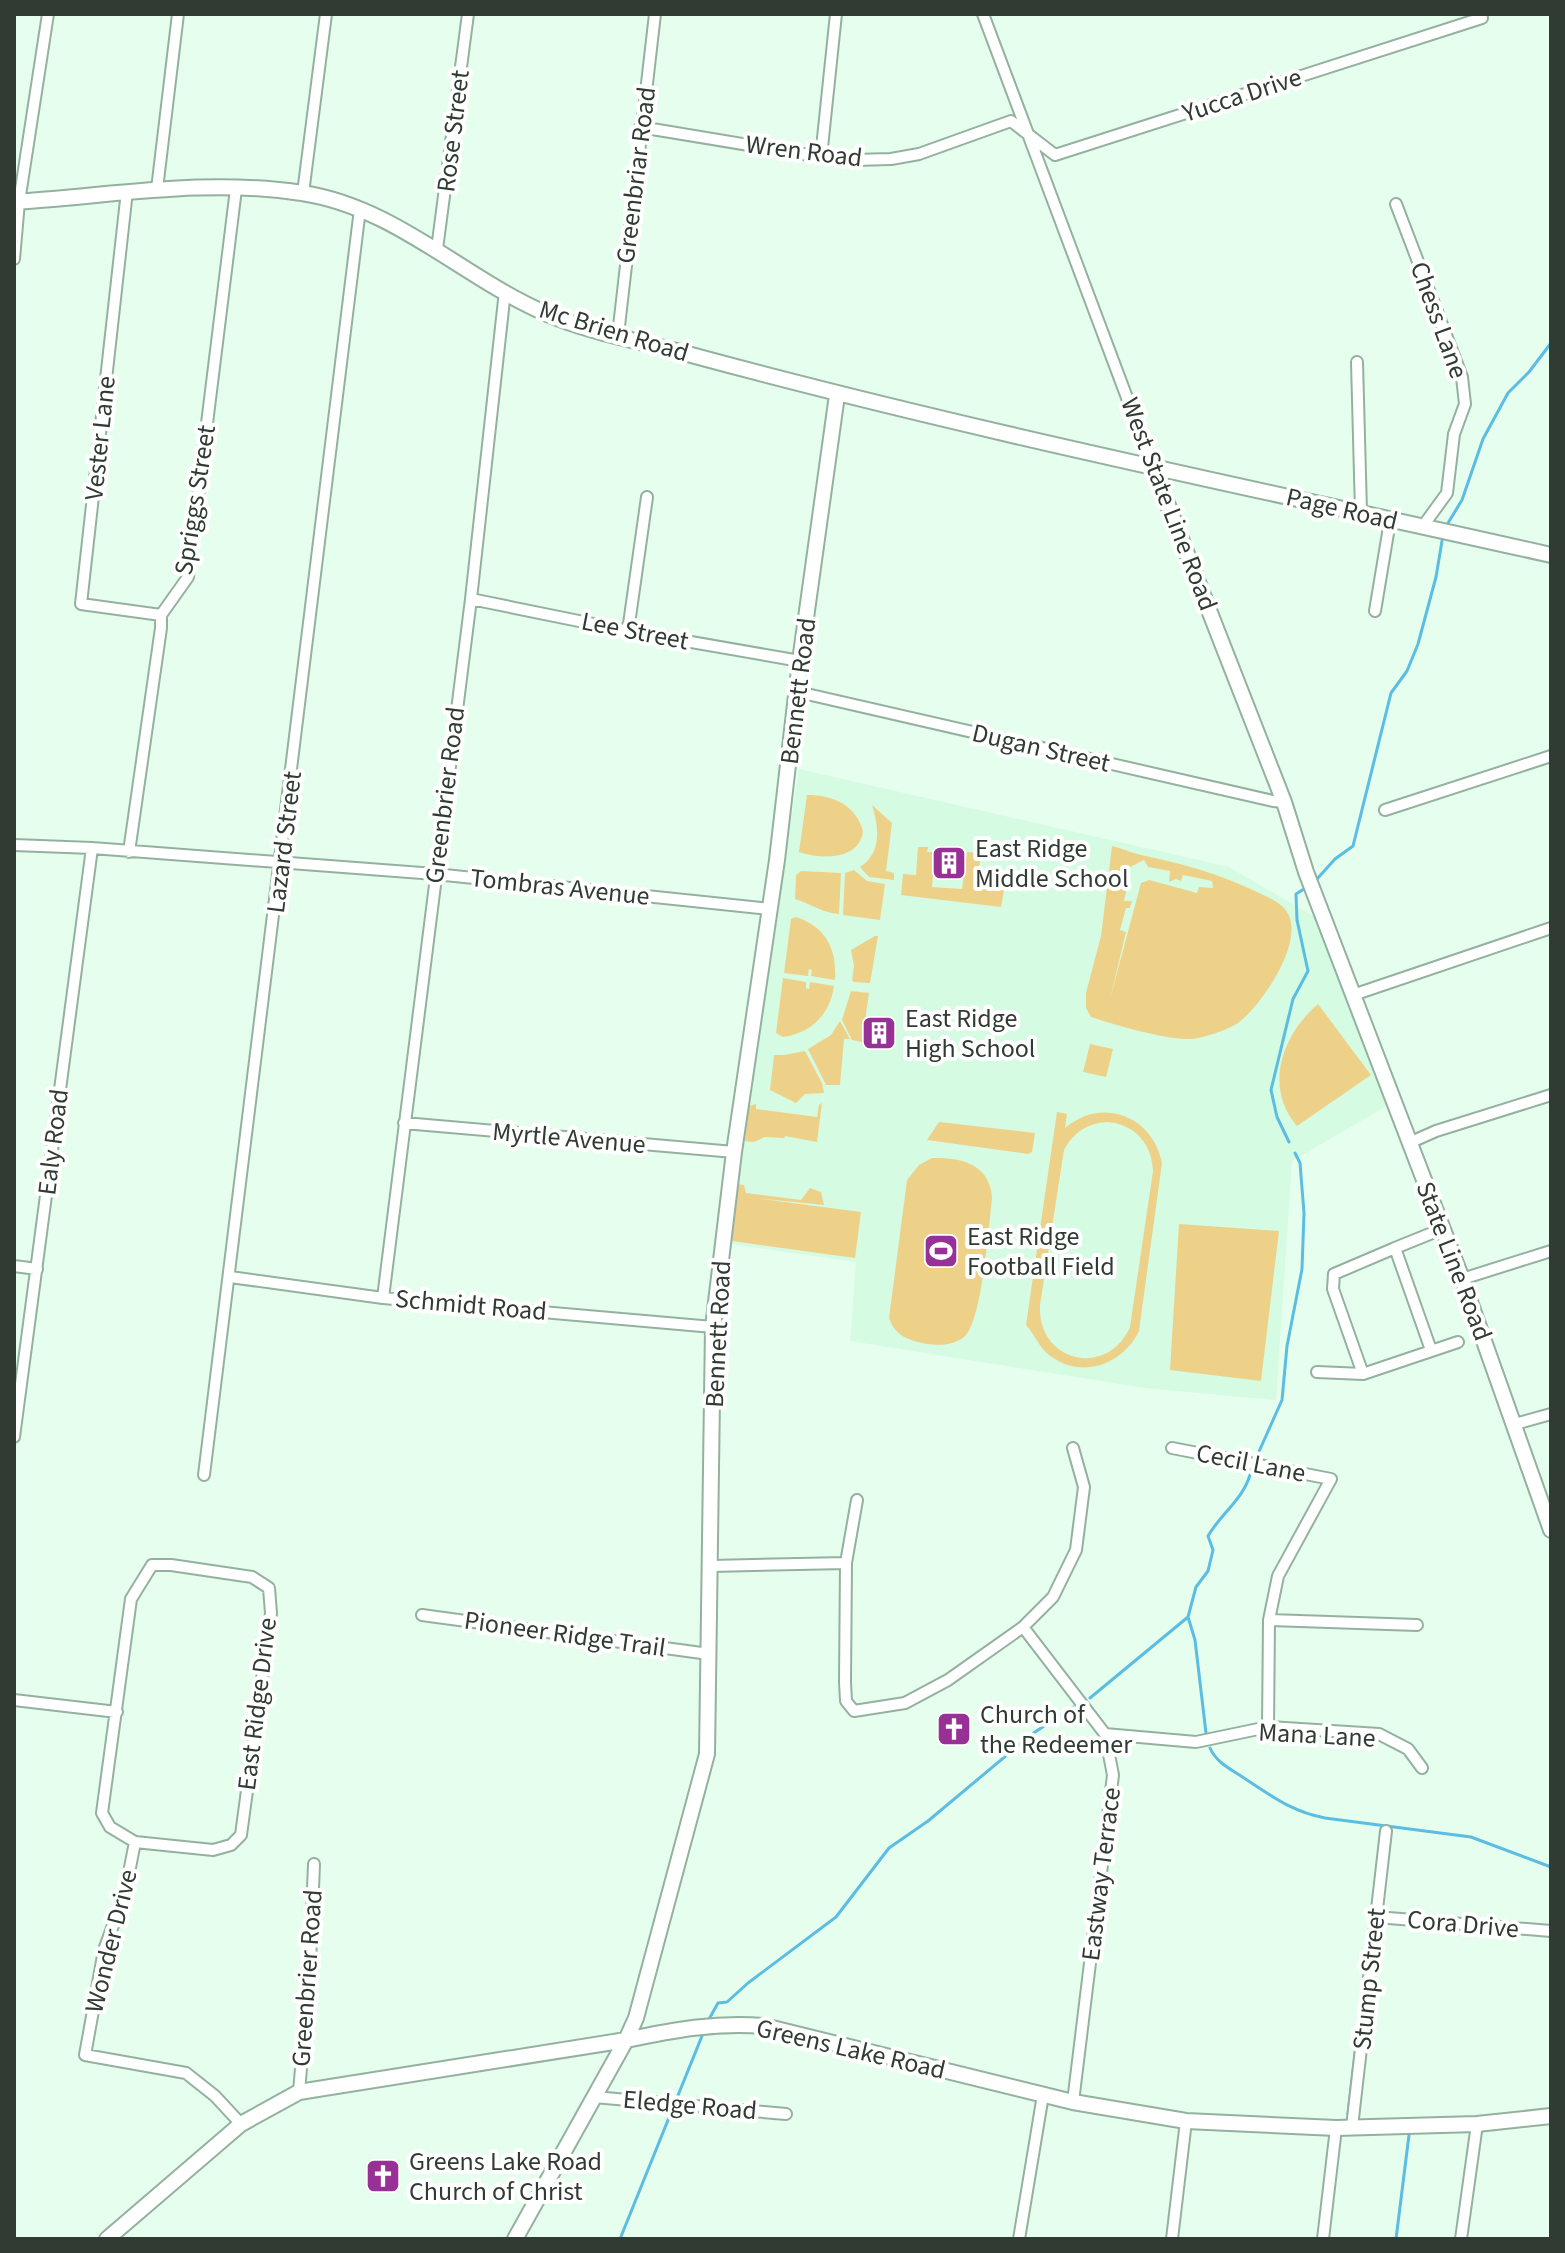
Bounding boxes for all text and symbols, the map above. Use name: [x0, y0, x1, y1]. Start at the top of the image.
street label: Yucca Drive: [1177, 58, 1306, 132]
street label: Rose Street: [427, 68, 479, 194]
street label: Greenbriar Road: [607, 85, 665, 265]
street label: Wren Road: [744, 125, 864, 177]
street label: Chess Lane: [1401, 256, 1477, 384]
street label: Mc Brien Road: [535, 291, 693, 371]
street label: Vester Lane: [75, 374, 125, 502]
street label: West State Line Road: [1111, 392, 1227, 616]
street label: Spriggs Street: [165, 422, 225, 578]
street label: Page Road: [1283, 478, 1401, 540]
street label: Lee Street: [578, 602, 692, 660]
street label: Bennett Road: [771, 616, 825, 766]
street label: Greenbrier Road: [416, 705, 474, 885]
street label: Dugan Street: [968, 714, 1114, 782]
street label: Lazard Street: [257, 769, 311, 915]
place label: East Ridge Middle School: [975, 830, 1129, 897]
building icon: East Ridge Middle School: [930, 844, 968, 882]
street label: Tombras Avenue: [469, 859, 651, 915]
place label: East Ridge High School: [905, 1000, 1036, 1067]
building icon: East Ridge High School: [860, 1014, 898, 1052]
street label: Ealy Road: [28, 1087, 78, 1197]
street label: Myrtle Avenue: [491, 1113, 647, 1163]
street label: State Line Road: [1407, 1176, 1501, 1346]
place label: East Ridge Football Field: [967, 1218, 1115, 1285]
sports icon: East Ridge Football Field: [922, 1232, 960, 1270]
street label: Bennett Road: [696, 1259, 740, 1409]
street label: Schmidt Road: [394, 1280, 548, 1330]
street label: Cecil Lane: [1193, 1434, 1309, 1492]
street label: Pioneer Ridge Trail: [462, 1602, 668, 1666]
street label: East Ridge Drive: [228, 1615, 286, 1793]
place label: Church of the Redeemer: [980, 1696, 1133, 1763]
church icon: Church of the Redeemer: [935, 1710, 973, 1748]
street label: Mana Lane: [1257, 1713, 1377, 1757]
street label: Eastway Terrace: [1072, 1785, 1130, 1963]
street label: Wonder Drive: [75, 1865, 147, 2017]
street label: Greenbrier Road: [282, 1888, 332, 2068]
street label: Cora Drive: [1406, 1901, 1520, 1947]
street label: Stump Street: [1343, 1906, 1395, 2052]
street label: Greens Lake Road: [753, 2009, 949, 2089]
street label: Eledge Road: [621, 2081, 759, 2129]
place label: Greens Lake Road Church of Christ: [409, 2143, 602, 2210]
church icon: Greens Lake Road Church of Christ: [364, 2157, 402, 2195]

